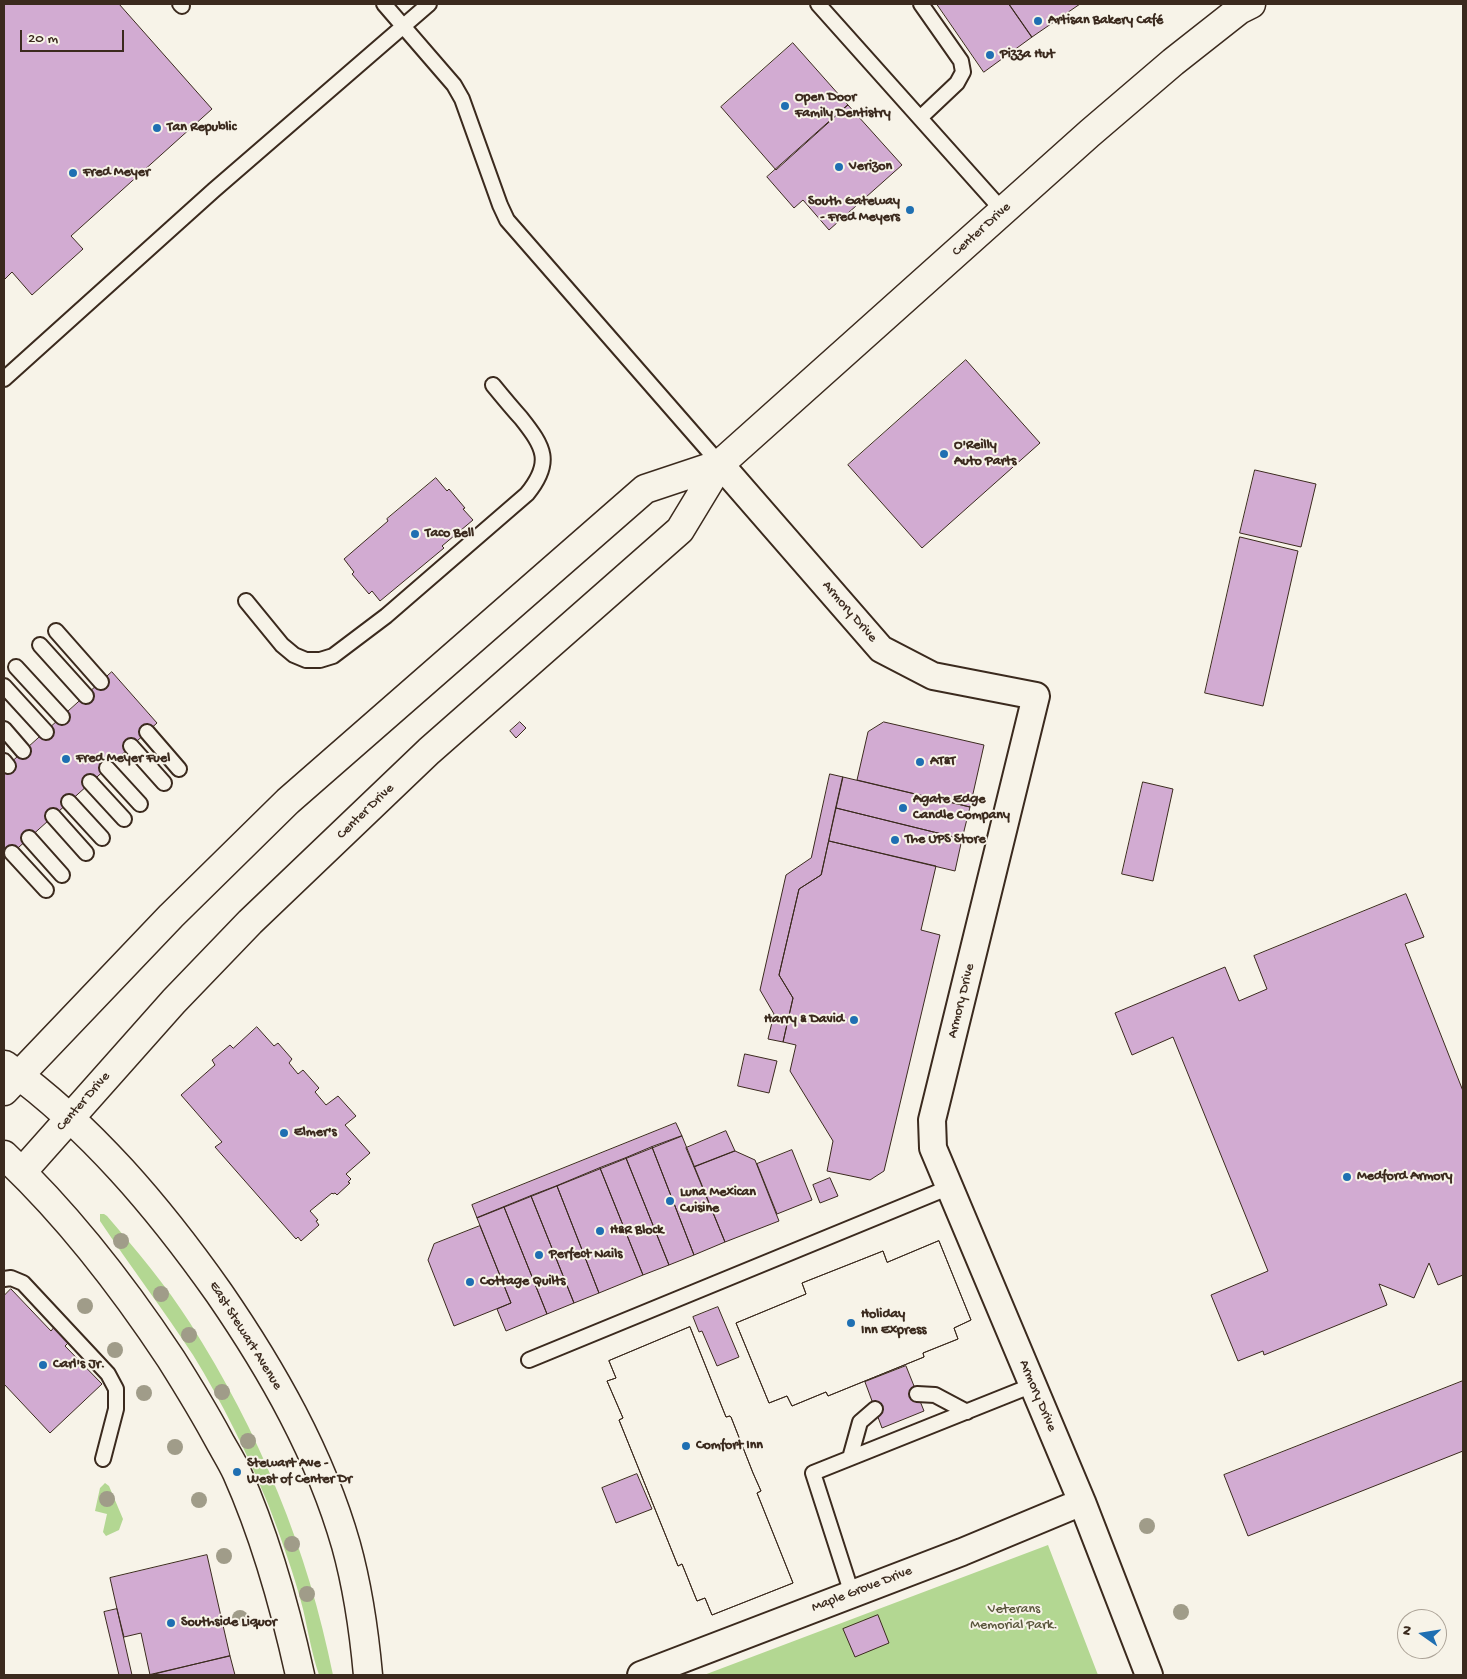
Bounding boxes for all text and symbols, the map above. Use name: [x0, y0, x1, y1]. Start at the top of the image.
place label: Artisan Bakery Café: [1048, 13, 1163, 29]
marker: Artisan Bakery Café: [1032, 15, 1044, 27]
scale bar: [22, 20, 126, 52]
text: 20 m: [28, 30, 58, 48]
place label: Pizza Hut: [1000, 47, 1054, 63]
marker: Pizza Hut: [984, 49, 996, 61]
place label: Open Door Family Dentistry: [795, 90, 891, 122]
marker: Open Door Family Dentistry: [779, 100, 791, 112]
place label: Tan Republic: [167, 120, 236, 136]
marker: Tan Republic: [151, 122, 163, 134]
place label: Verizon: [849, 159, 892, 175]
marker: Verizon: [833, 161, 845, 173]
place label: Fred Meyer: [83, 165, 150, 181]
marker: Fred Meyer: [67, 167, 79, 179]
place label: South Gateway - Fred Meyers: [808, 194, 900, 226]
street label: Center Drive: [949, 199, 1015, 261]
marker: South Gateway - Fred Meyers: [904, 204, 916, 216]
place label: O'Reilly Auto Parts: [954, 438, 1016, 471]
marker: O'Reilly Auto Parts: [938, 448, 950, 460]
place label: Taco Bell: [425, 526, 474, 542]
marker: Taco Bell: [409, 528, 421, 540]
street label: Armory Drive: [818, 578, 880, 646]
place label: Fred Meyer Fuel: [76, 751, 170, 767]
marker: Fred Meyer Fuel: [60, 753, 72, 765]
place label: AT&T: [930, 754, 955, 770]
marker: AT&T: [914, 756, 926, 768]
street label: Center Drive: [334, 781, 398, 843]
place label: Agate Edge Candle Company: [913, 792, 1010, 824]
marker: Agate Edge Candle Company: [897, 802, 909, 814]
place label: The UPS Store: [905, 832, 986, 848]
marker: The UPS Store: [889, 834, 901, 846]
street label: Armory Drive: [945, 962, 979, 1040]
place label: Harry & David: [764, 1012, 844, 1028]
marker: Harry & David: [848, 1014, 860, 1026]
street label: Center Drive: [54, 1069, 114, 1135]
place label: Elmer's: [294, 1125, 337, 1141]
marker: Elmer's: [278, 1127, 290, 1139]
place label: Medford Armory: [1357, 1169, 1452, 1185]
marker: Medford Armory: [1341, 1171, 1353, 1183]
place label: Luna Mexican Cuisine: [680, 1185, 756, 1218]
marker: Luna Mexican Cuisine: [664, 1195, 676, 1207]
place label: H&R Block: [610, 1223, 664, 1239]
marker: H&R Block: [594, 1225, 606, 1237]
place label: Perfect Nails: [549, 1247, 622, 1263]
marker: Perfect Nails: [533, 1249, 545, 1261]
place label: Cottage Quilts: [480, 1274, 566, 1290]
marker: Cottage Quilts: [464, 1276, 476, 1288]
street label: East Stewart Avenue: [205, 1279, 285, 1393]
place label: Holiday Inn Express: [861, 1307, 926, 1340]
marker: Holiday Inn Express: [845, 1317, 857, 1329]
place label: Carl's Jr.: [53, 1357, 105, 1373]
street label: Armory Drive: [1014, 1358, 1060, 1434]
marker: Carl's Jr.: [37, 1359, 49, 1371]
place label: Comfort Inn: [696, 1438, 763, 1454]
marker: Comfort Inn: [680, 1440, 692, 1452]
place label: Stewart Ave - West of Center Dr: [247, 1456, 352, 1488]
marker: Stewart Ave - West of Center Dr: [231, 1466, 243, 1478]
street label: Maple Grove Drive: [809, 1563, 915, 1617]
park label: Veterans Memorial Park.: [970, 1602, 1058, 1634]
north arrow: [1397, 1609, 1447, 1659]
place label: Southside Liquor: [181, 1615, 277, 1631]
marker: Southside Liquor: [165, 1617, 177, 1629]
text: N: [1399, 1624, 1417, 1637]

